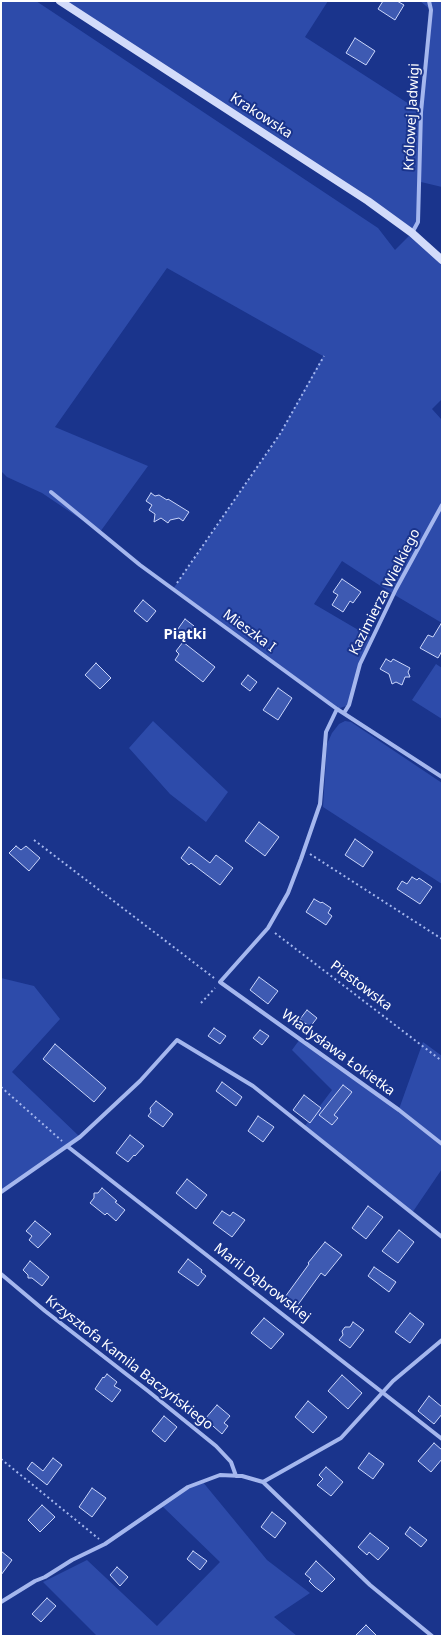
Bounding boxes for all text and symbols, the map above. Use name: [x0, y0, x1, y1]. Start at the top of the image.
street label: Królowej Jadwigi: [401, 63, 423, 171]
street label: Krakowska: [227, 90, 295, 142]
street label: Kazimierza Wielkiego: [346, 526, 424, 658]
street label: Mieszka I: [219, 606, 279, 656]
district label: Piątki: [163, 626, 207, 644]
street label: Piastowska: [327, 957, 395, 1015]
street label: Władysława Łokietka: [278, 1006, 398, 1100]
street label: Marii Dąbrowskiej: [210, 1240, 314, 1326]
street label: Krzysztofa Kamila Baczyńskiego: [42, 1292, 216, 1434]

